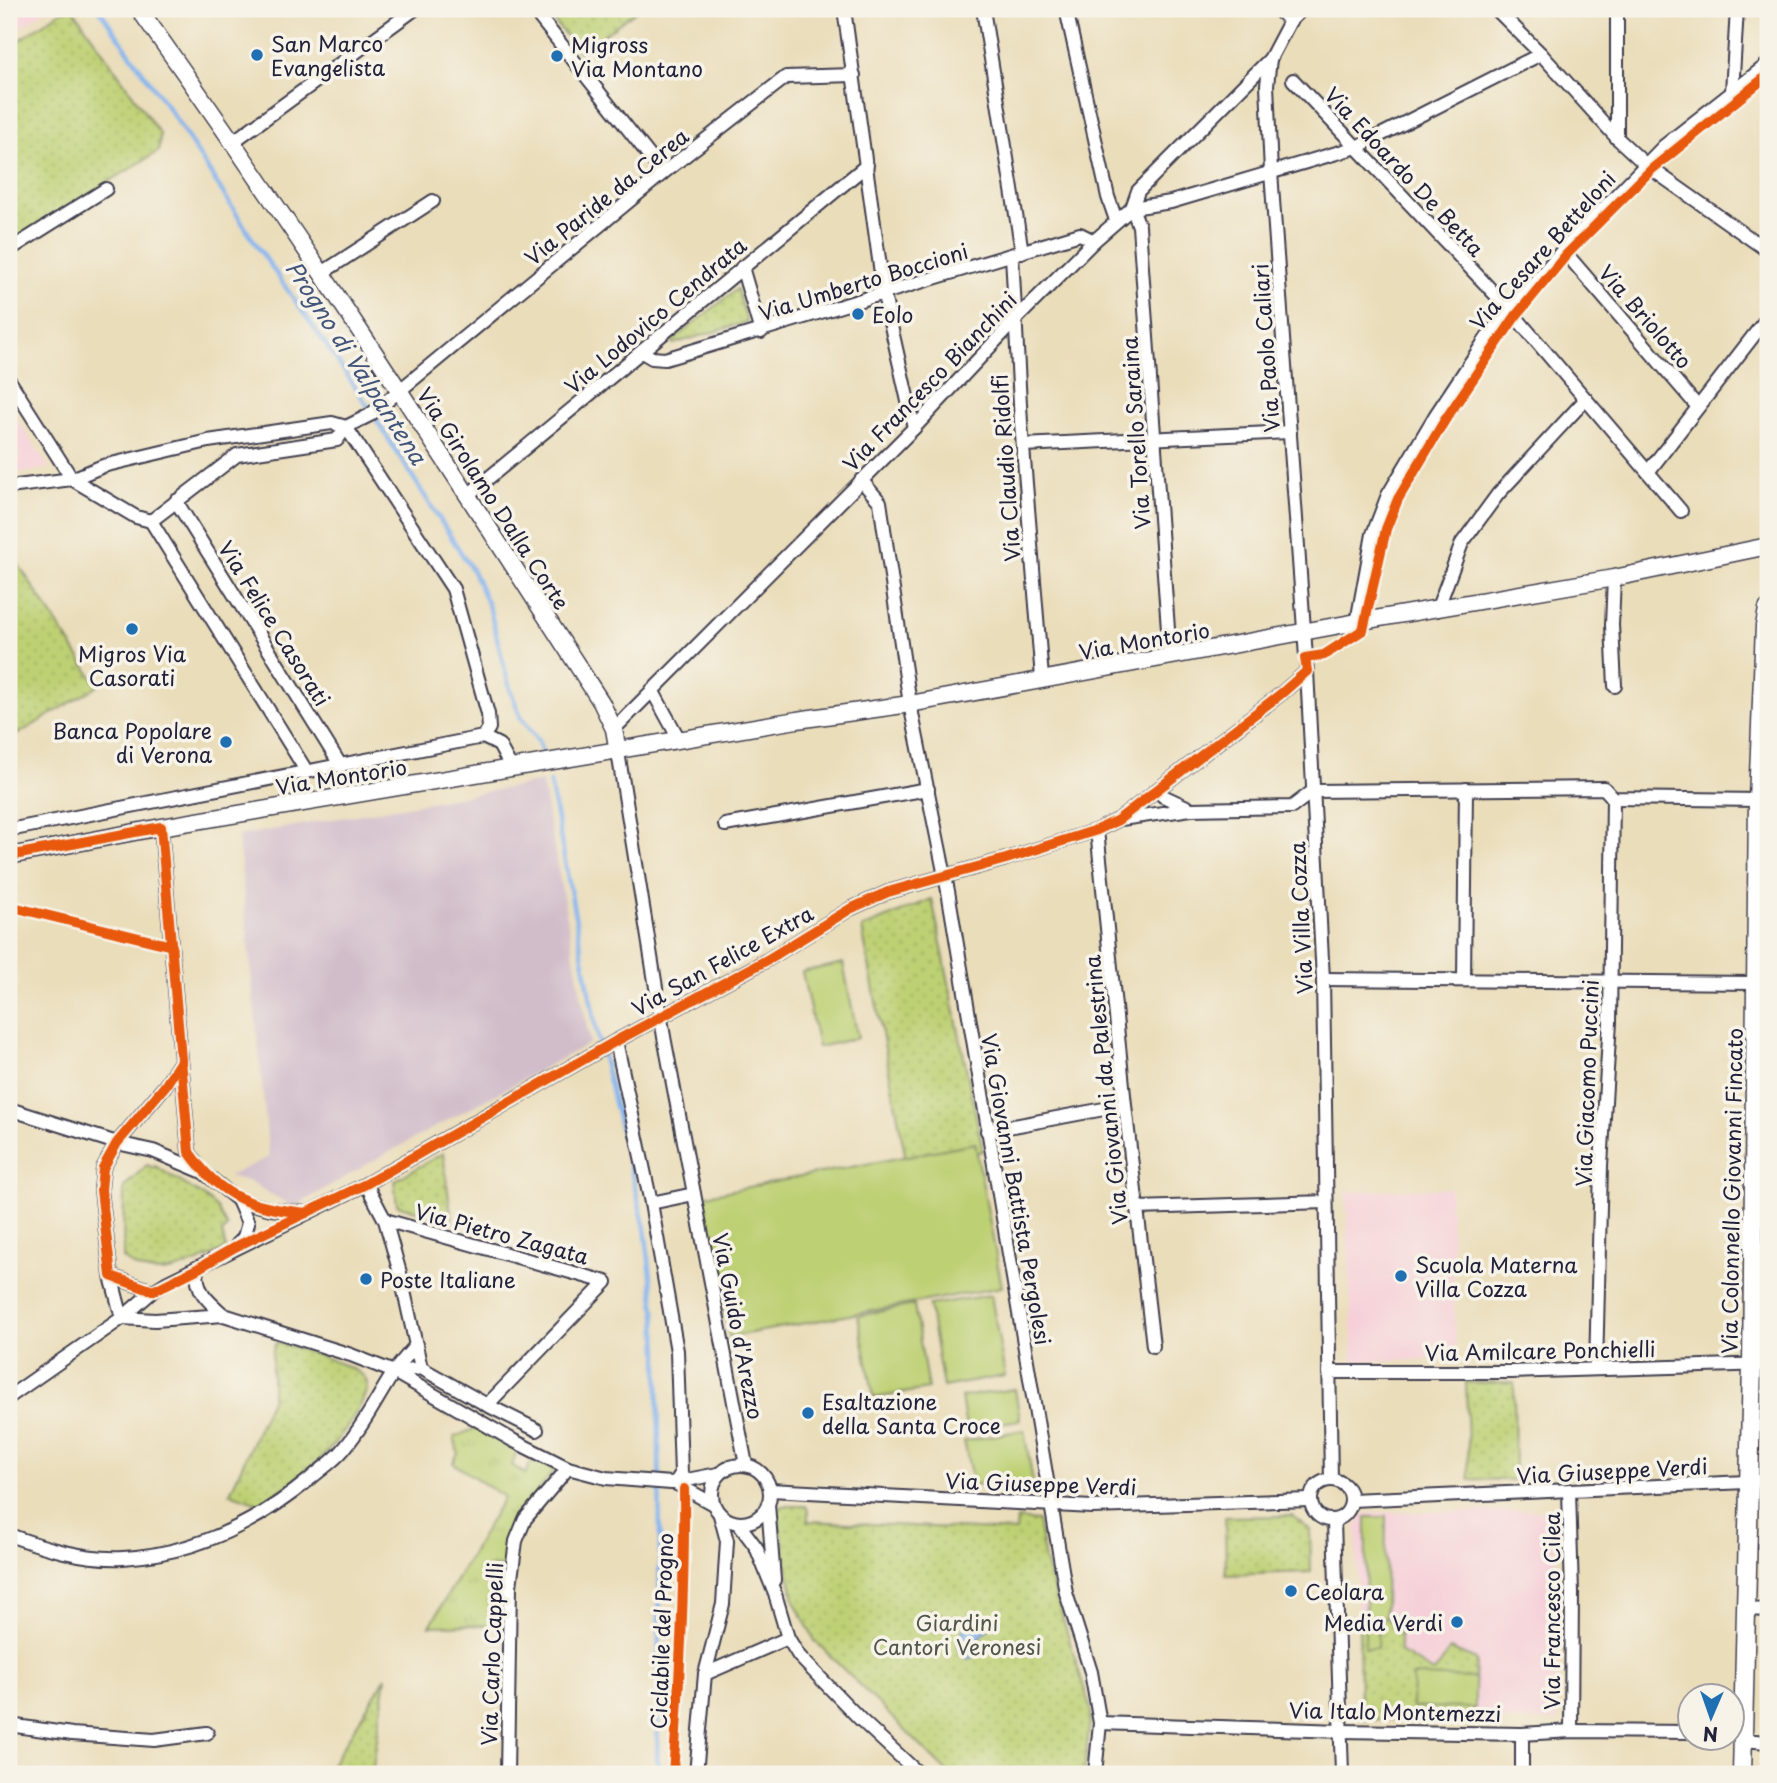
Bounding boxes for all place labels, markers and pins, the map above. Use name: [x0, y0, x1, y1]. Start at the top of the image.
place label: San Marco Evangelista: [271, 27, 385, 83]
place label: Migross Via Montano: [571, 28, 703, 84]
marker: San Marco Evangelista: [249, 47, 265, 63]
marker: Migross Via Montano: [549, 48, 565, 64]
place label: Eolo: [872, 298, 913, 330]
marker: Eolo: [850, 306, 866, 322]
marker: Migros Via Casorati: [124, 621, 140, 637]
place label: Migros Via Casorati: [78, 637, 187, 693]
place label: Banca Popolare di Verona: [52, 714, 212, 770]
marker: Banca Popolare di Verona: [218, 734, 234, 750]
place label: Scuola Materna Villa Cozza: [1415, 1248, 1578, 1304]
place label: Poste Italiane: [380, 1263, 516, 1295]
marker: Scuola Materna Villa Cozza: [1393, 1268, 1409, 1284]
marker: Poste Italiane: [358, 1271, 374, 1287]
place label: Esaltazione della Santa Croce: [822, 1385, 1001, 1441]
marker: Esaltazione della Santa Croce: [800, 1405, 816, 1421]
place label: Ceolara: [1305, 1575, 1385, 1607]
marker: Ceolara: [1283, 1583, 1299, 1599]
place label: Media Verdi: [1324, 1606, 1443, 1638]
marker: Media Verdi: [1449, 1614, 1465, 1630]

